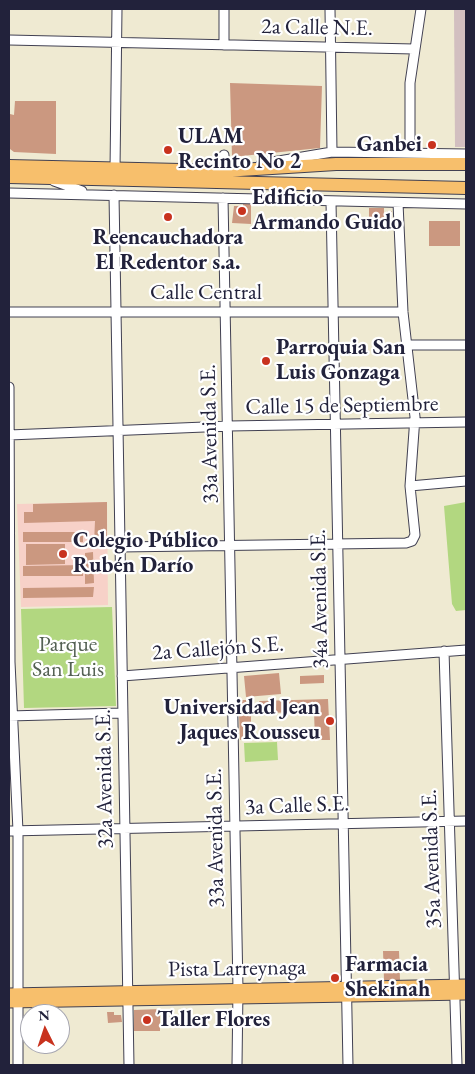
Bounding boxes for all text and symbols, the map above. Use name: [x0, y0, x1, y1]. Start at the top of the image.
street label: 2a Calle N.E.: [261, 14, 373, 42]
place label: ULAM Recinto No 2: [178, 124, 301, 175]
place label: Ganbei: [357, 132, 422, 158]
marker: Ganbei: [426, 139, 438, 151]
marker: ULAM Recinto No 2: [162, 144, 174, 156]
place label: Edificio Armando Guido: [252, 185, 402, 236]
marker: Edificio Armando Guido: [236, 205, 248, 217]
marker: Reencauchadora El Redentor s.a.: [162, 211, 174, 223]
place label: Reencauchadora El Redentor s.a.: [93, 225, 243, 276]
street label: Calle Central: [150, 280, 262, 306]
place label: Parroquia San Luis Gonzaga: [276, 335, 406, 386]
marker: Parroquia San Luis Gonzaga: [260, 355, 272, 367]
street label: 33a Avenida S.E.: [196, 364, 224, 504]
street label: Calle 15 de Septiembre: [245, 391, 439, 421]
place label: Colegio Público Rubén Darío: [73, 528, 218, 580]
street label: 34a Avenida S.E.: [306, 529, 334, 669]
marker: Colegio Público Rubén Darío: [57, 548, 69, 560]
street label: 2a Callejón S.E.: [151, 631, 285, 667]
park label: Parque San Luis: [32, 632, 104, 684]
place label: Universidad Jean Jaques Rousseu: [164, 695, 320, 746]
street label: 32a Avenida S.E.: [91, 709, 119, 849]
marker: Universidad Jean Jaques Rousseu: [324, 715, 336, 727]
street label: 33a Avenida S.E.: [202, 768, 230, 908]
street label: 35a Avenida S.E.: [416, 789, 448, 929]
street label: 3a Calle S.E.: [244, 791, 350, 821]
place label: Farmacia Shekinah: [345, 952, 430, 1004]
street label: Pista Larreynaga: [168, 955, 306, 983]
marker: Farmacia Shekinah: [329, 972, 341, 984]
north arrow: [20, 1004, 70, 1054]
text: N: [38, 1006, 50, 1024]
place label: Taller Flores: [157, 1007, 270, 1033]
marker: Taller Flores: [141, 1014, 153, 1026]

